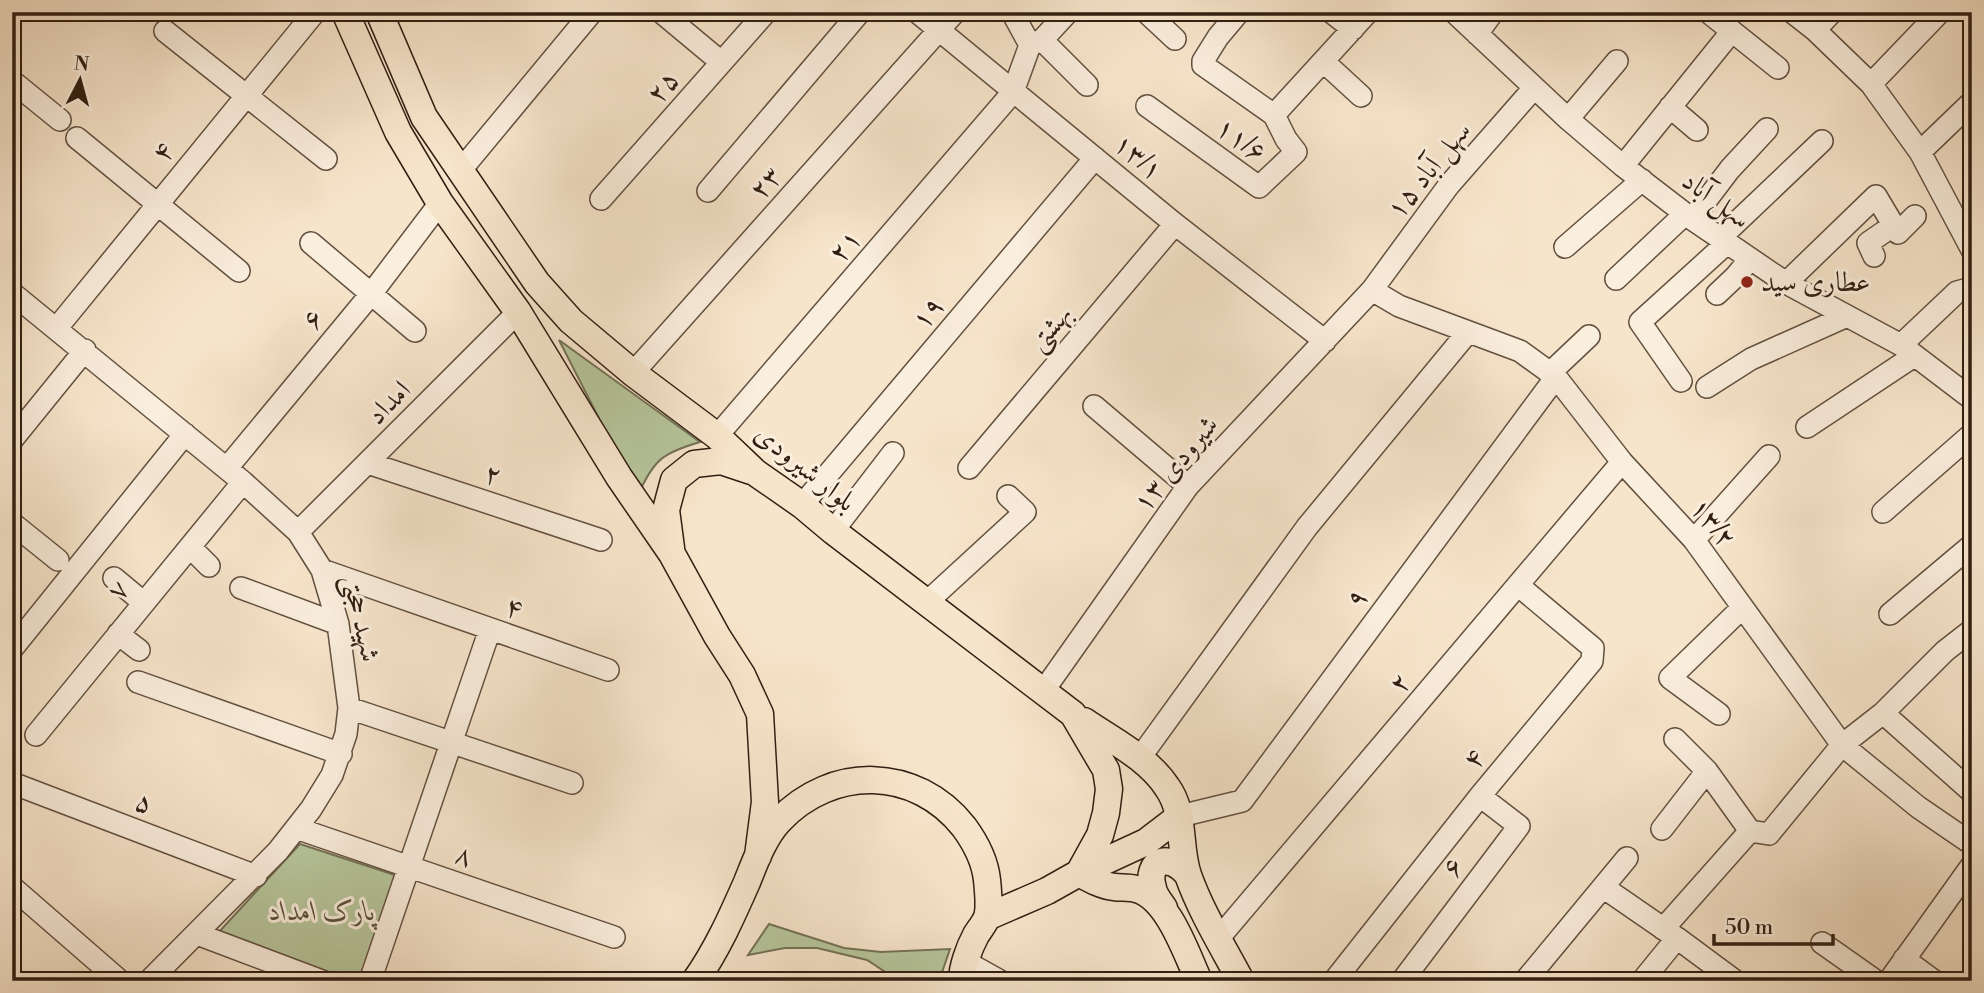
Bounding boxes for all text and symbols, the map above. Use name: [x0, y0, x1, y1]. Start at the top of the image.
north arrow: [46, 46, 116, 116]
text: N: [73, 51, 90, 77]
street label: ۲۵: [639, 63, 687, 111]
street label: ۱۱/۶: [1209, 110, 1273, 170]
street label: سهل آباد ۱۵: [1379, 114, 1480, 226]
street label: ۱۳/۱: [1106, 126, 1170, 188]
street label: ۴: [144, 135, 182, 169]
street label: ۲۳: [742, 159, 790, 207]
street label: سهل آباد: [1674, 163, 1757, 238]
street label: ۲۱: [821, 222, 869, 270]
place label: عطاری سید: [1761, 265, 1870, 300]
marker: عطاری سید: [1739, 274, 1755, 290]
street label: ۱۹: [904, 289, 952, 337]
street label: بهشتی: [1020, 297, 1081, 360]
street label: ۶: [294, 301, 332, 337]
street label: امداد: [359, 373, 419, 433]
street label: شیرودی ۱۳: [1126, 409, 1226, 519]
street label: بلوار شیرودی: [747, 416, 863, 520]
street label: ۲: [480, 456, 506, 494]
street label: ۱۳/۲: [1682, 491, 1744, 555]
street label: شهید حجتی: [332, 571, 388, 666]
street label: ۷: [99, 573, 137, 607]
street label: ۹: [1338, 581, 1376, 615]
street label: ۴: [501, 589, 527, 627]
street label: ۲: [1381, 665, 1419, 701]
street label: ۴: [1455, 741, 1493, 777]
street label: ۵: [130, 784, 158, 822]
street label: ۸: [451, 837, 477, 875]
street label: ۶: [1434, 850, 1472, 884]
park label: پارک امداد: [268, 894, 378, 931]
scale bar: [1714, 902, 1834, 946]
text: 50 m: [1725, 915, 1773, 941]

